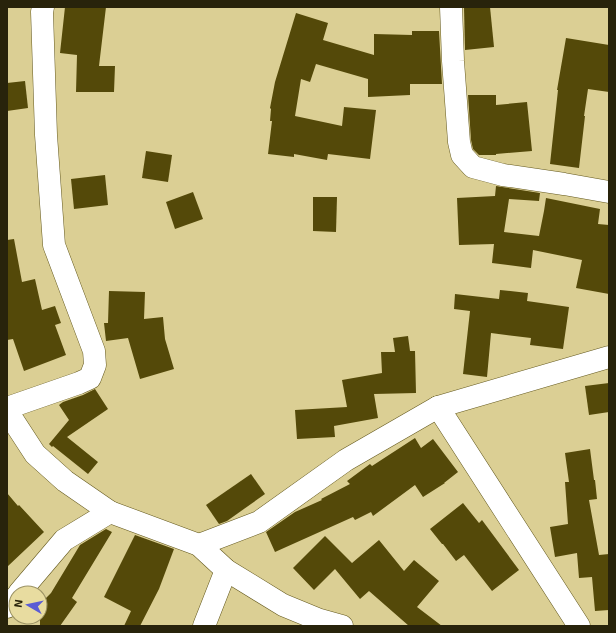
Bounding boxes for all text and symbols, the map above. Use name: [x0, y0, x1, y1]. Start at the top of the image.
north arrow: [8, 585, 48, 625]
text: N: [11, 598, 25, 608]

